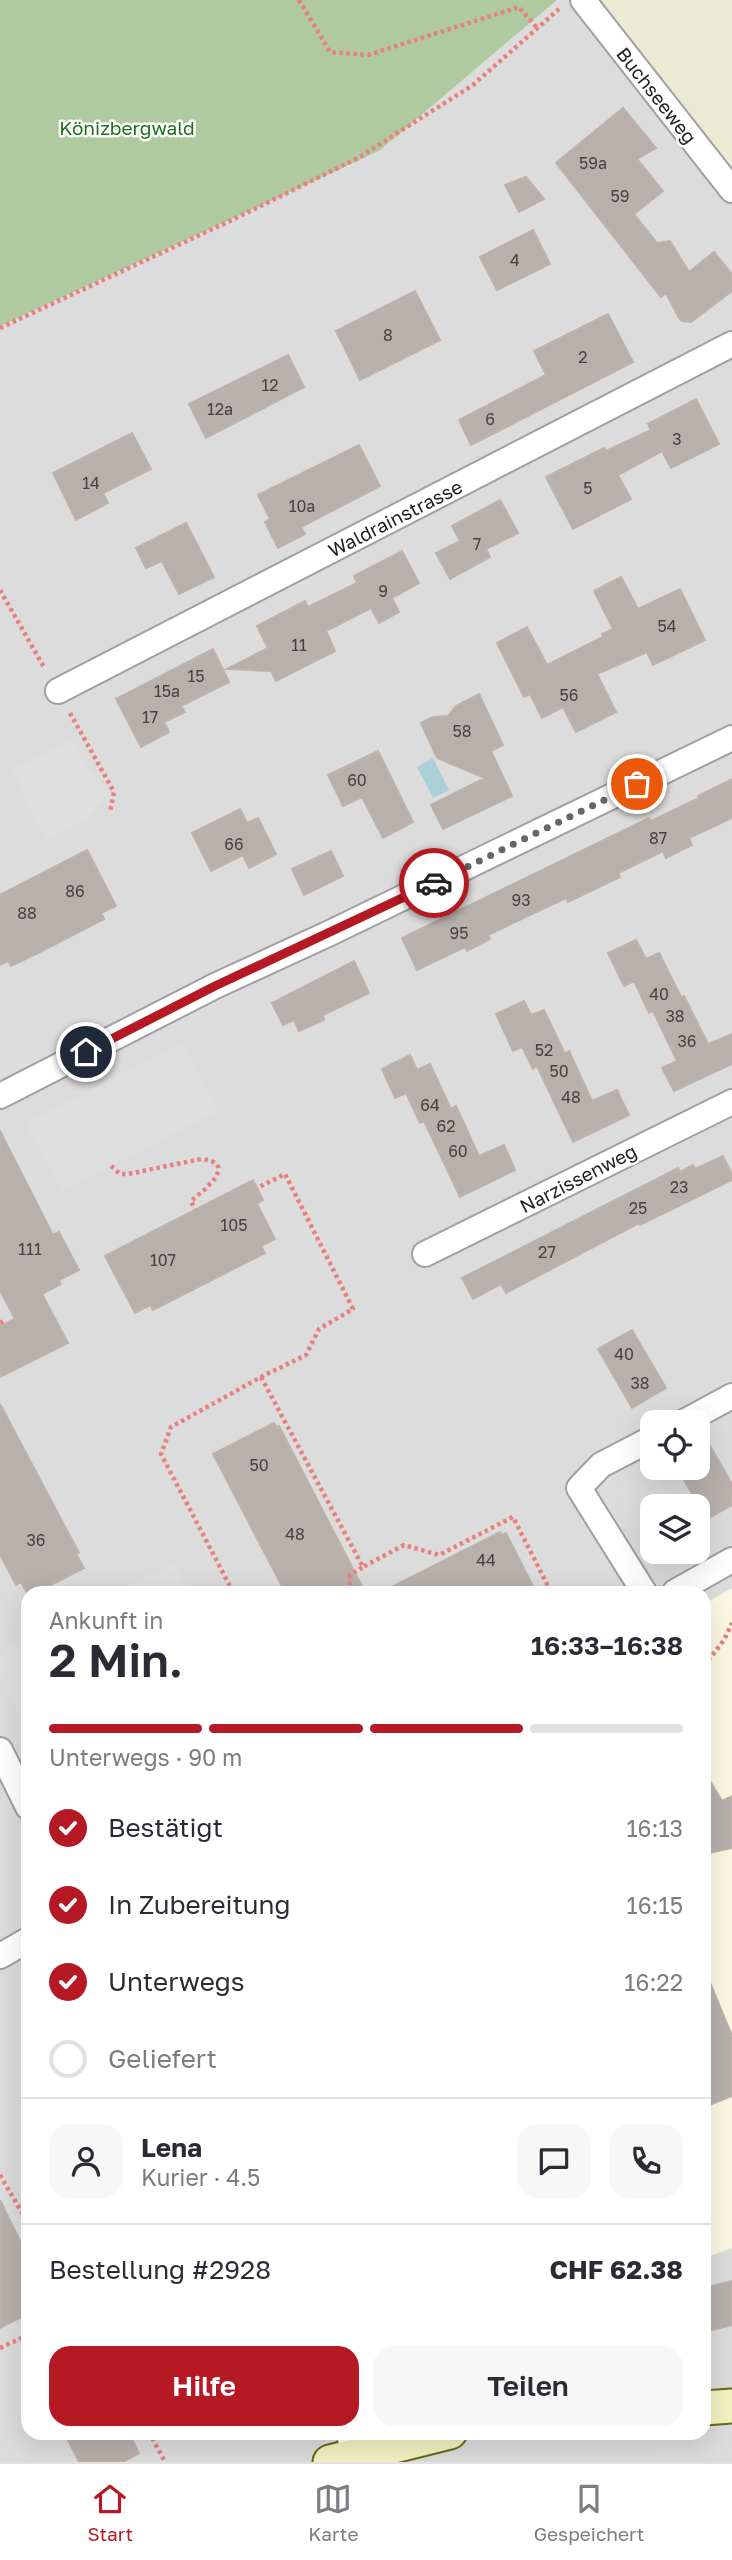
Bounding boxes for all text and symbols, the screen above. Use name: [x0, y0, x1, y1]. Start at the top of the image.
street label: Buchseeweg: [612, 42, 702, 148]
park label: Könizbergwald: [59, 116, 195, 139]
house number: 59a: [579, 153, 607, 173]
house number: 59: [611, 186, 629, 206]
house number: 4: [510, 250, 520, 270]
house number: 8: [383, 325, 393, 345]
house number: 2: [578, 347, 588, 367]
house number: 12: [261, 375, 279, 395]
house number: 12a: [207, 399, 233, 419]
house number: 6: [485, 409, 495, 429]
house number: 3: [672, 429, 682, 449]
house number: 14: [82, 473, 100, 493]
street label: Waldrainstrasse: [324, 474, 466, 562]
house number: 5: [583, 478, 593, 498]
house number: 10a: [289, 496, 315, 516]
house number: 7: [473, 534, 481, 554]
house number: 9: [378, 581, 388, 601]
house number: 54: [657, 616, 677, 636]
house number: 11: [291, 635, 307, 655]
house number: 15: [187, 666, 205, 686]
house number: 15a: [154, 681, 180, 701]
house number: 56: [560, 685, 578, 705]
house number: 17: [142, 707, 158, 727]
house number: 58: [452, 721, 472, 741]
pin: [607, 754, 667, 814]
icon: bag: [618, 765, 656, 803]
house number: 60: [347, 770, 367, 790]
house number: 87: [649, 828, 667, 848]
house number: 66: [224, 834, 244, 854]
courier: [399, 848, 469, 918]
icon: car: [415, 864, 453, 902]
house number: 86: [65, 881, 85, 901]
house number: 93: [511, 890, 531, 910]
house number: 88: [17, 903, 37, 923]
house number: 95: [450, 923, 468, 943]
house number: 40: [649, 984, 669, 1004]
house number: 38: [665, 1006, 685, 1026]
pin: [56, 1022, 116, 1082]
house number: 36: [677, 1031, 697, 1051]
icon: home: [67, 1033, 105, 1071]
house number: 52: [535, 1040, 553, 1060]
house number: 50: [549, 1061, 569, 1081]
house number: 48: [561, 1087, 581, 1107]
house number: 64: [420, 1095, 440, 1115]
house number: 62: [437, 1116, 455, 1136]
street label: Narzissenweg: [516, 1139, 640, 1217]
house number: 60: [448, 1141, 468, 1161]
house number: 23: [670, 1177, 688, 1197]
house number: 25: [629, 1198, 647, 1218]
house number: 105: [221, 1215, 247, 1235]
house number: 111: [18, 1239, 42, 1259]
house number: 27: [538, 1242, 556, 1262]
house number: 107: [150, 1250, 176, 1270]
house number: 40: [614, 1344, 634, 1364]
house number: 38: [630, 1373, 650, 1393]
map controls: [640, 1410, 710, 1564]
button: locate: [640, 1410, 710, 1480]
house number: 50: [249, 1455, 269, 1475]
button: layers: [640, 1494, 710, 1564]
house number: 48: [285, 1524, 305, 1544]
house number: 36: [26, 1530, 46, 1550]
house number: 44: [476, 1550, 496, 1570]
text: Ankunft in: [49, 1606, 164, 1634]
text: 16:33–16:38: [531, 1630, 683, 1661]
text: 2 Min.: [49, 1632, 183, 1687]
text: Unterwegs · 90 m: [49, 1743, 242, 1771]
icon: check: [49, 1809, 87, 1847]
text: Bestätigt: [108, 1812, 223, 1843]
text: 16:13: [626, 1814, 683, 1842]
icon: check: [49, 1886, 87, 1924]
text: In Zubereitung: [108, 1889, 291, 1920]
text: 16:15: [627, 1891, 683, 1919]
icon: check: [49, 1963, 87, 2001]
text: Unterwegs: [108, 1966, 245, 1997]
text: 16:22: [624, 1968, 683, 1996]
text: Geliefert: [108, 2043, 217, 2074]
button: person: [49, 2124, 123, 2198]
button: chat: [517, 2124, 591, 2198]
button: phone: [609, 2124, 683, 2198]
text: Lena: [141, 2132, 202, 2163]
text: Kurier · 4.5: [141, 2163, 260, 2191]
text: Bestellung #2928: [49, 2254, 271, 2285]
text: CHF 62.38: [550, 2254, 683, 2285]
button: Hilfe: [49, 2346, 359, 2426]
button: Teilen: [373, 2346, 683, 2426]
tab: Start: [88, 2480, 133, 2545]
tab: Karte: [308, 2480, 358, 2545]
tab: Gespeichert: [534, 2480, 644, 2545]

